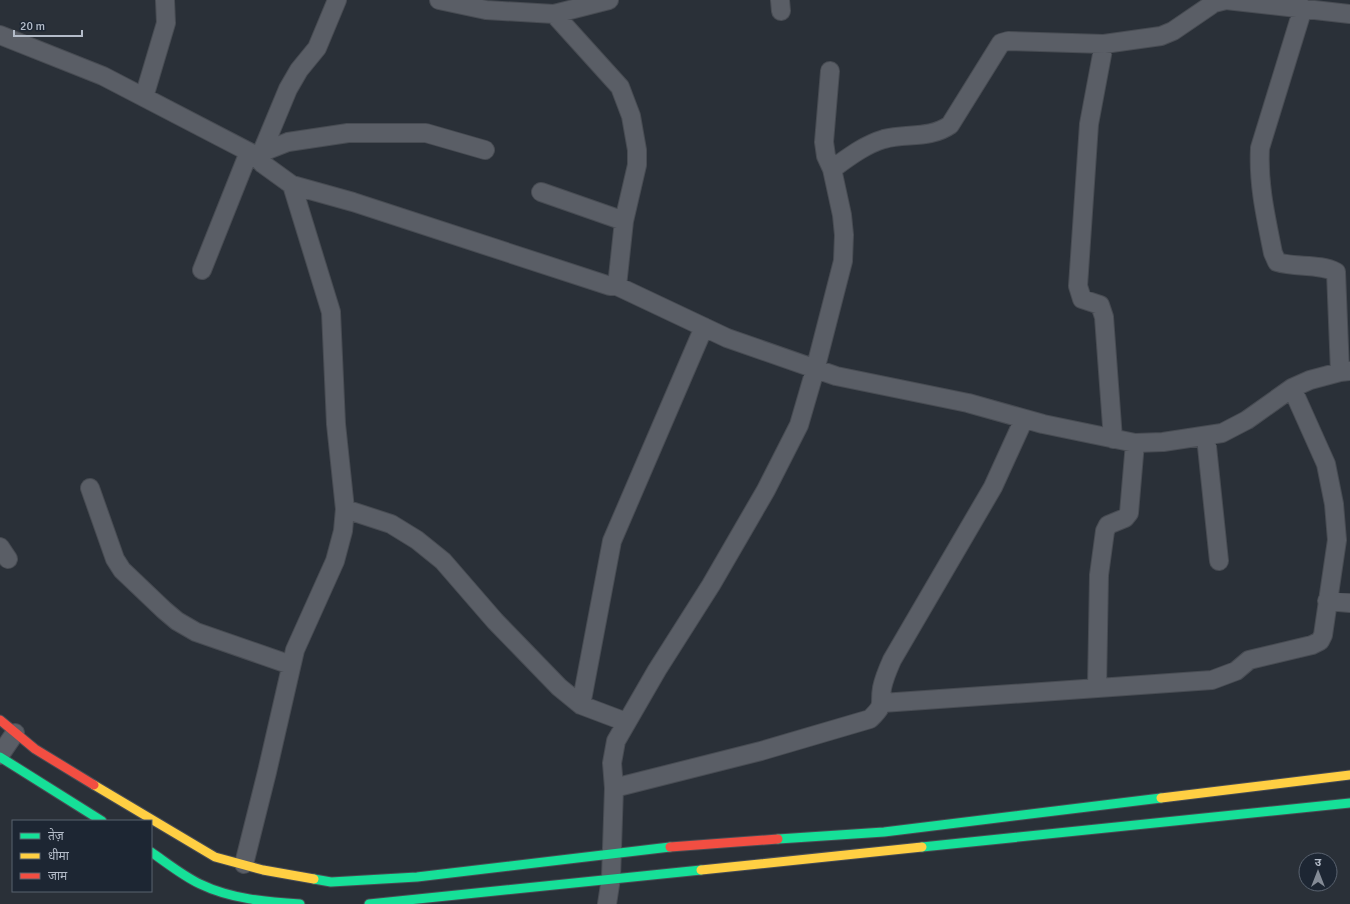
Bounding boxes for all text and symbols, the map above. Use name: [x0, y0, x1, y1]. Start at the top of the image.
scale bar: [14, 12, 82, 38]
text: 20 m: [20, 19, 45, 34]
legend: [12, 820, 152, 892]
text: तेज़: [48, 828, 65, 844]
text: धीमा: [48, 848, 70, 864]
north arrow: [1298, 852, 1338, 892]
text: उ: [1315, 856, 1322, 869]
text: जाम: [48, 869, 68, 884]

